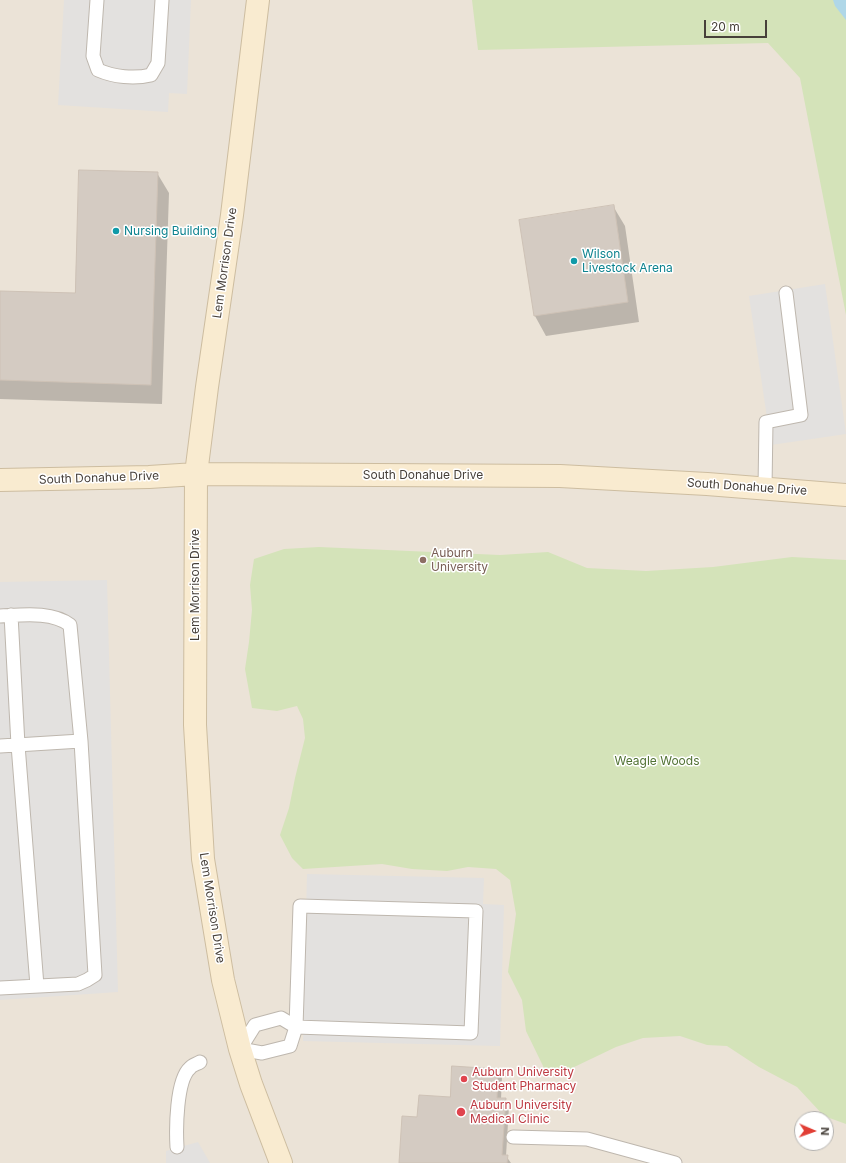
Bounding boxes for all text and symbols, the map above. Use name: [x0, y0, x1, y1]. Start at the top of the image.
scale bar: [706, 12, 769, 38]
text: 20 m: [711, 19, 740, 34]
street label: Lem Morrison Drive: [210, 207, 240, 319]
place label: Nursing Building: [124, 224, 217, 238]
marker: Nursing Building: [111, 226, 121, 236]
place label: Wilson Livestock Arena: [582, 247, 673, 275]
marker: Wilson Livestock Arena: [569, 256, 579, 266]
street label: South Donahue Drive: [363, 468, 483, 482]
street label: South Donahue Drive: [39, 469, 159, 487]
street label: South Donahue Drive: [686, 476, 808, 498]
street label: Lem Morrison Drive: [188, 529, 202, 641]
place label: Auburn University: [431, 546, 488, 574]
marker: Auburn University: [418, 555, 428, 565]
park label: Weagle Woods: [615, 754, 699, 768]
street label: Lem Morrison Drive: [196, 852, 228, 964]
place label: Auburn University Student Pharmacy: [472, 1065, 576, 1093]
marker: Auburn University Student Pharmacy: [459, 1074, 469, 1084]
place label: Auburn University Medical Clinic: [470, 1098, 572, 1126]
marker: Auburn University Medical Clinic: [455, 1106, 467, 1118]
north arrow: [794, 1111, 834, 1151]
text: N: [818, 1127, 832, 1136]

